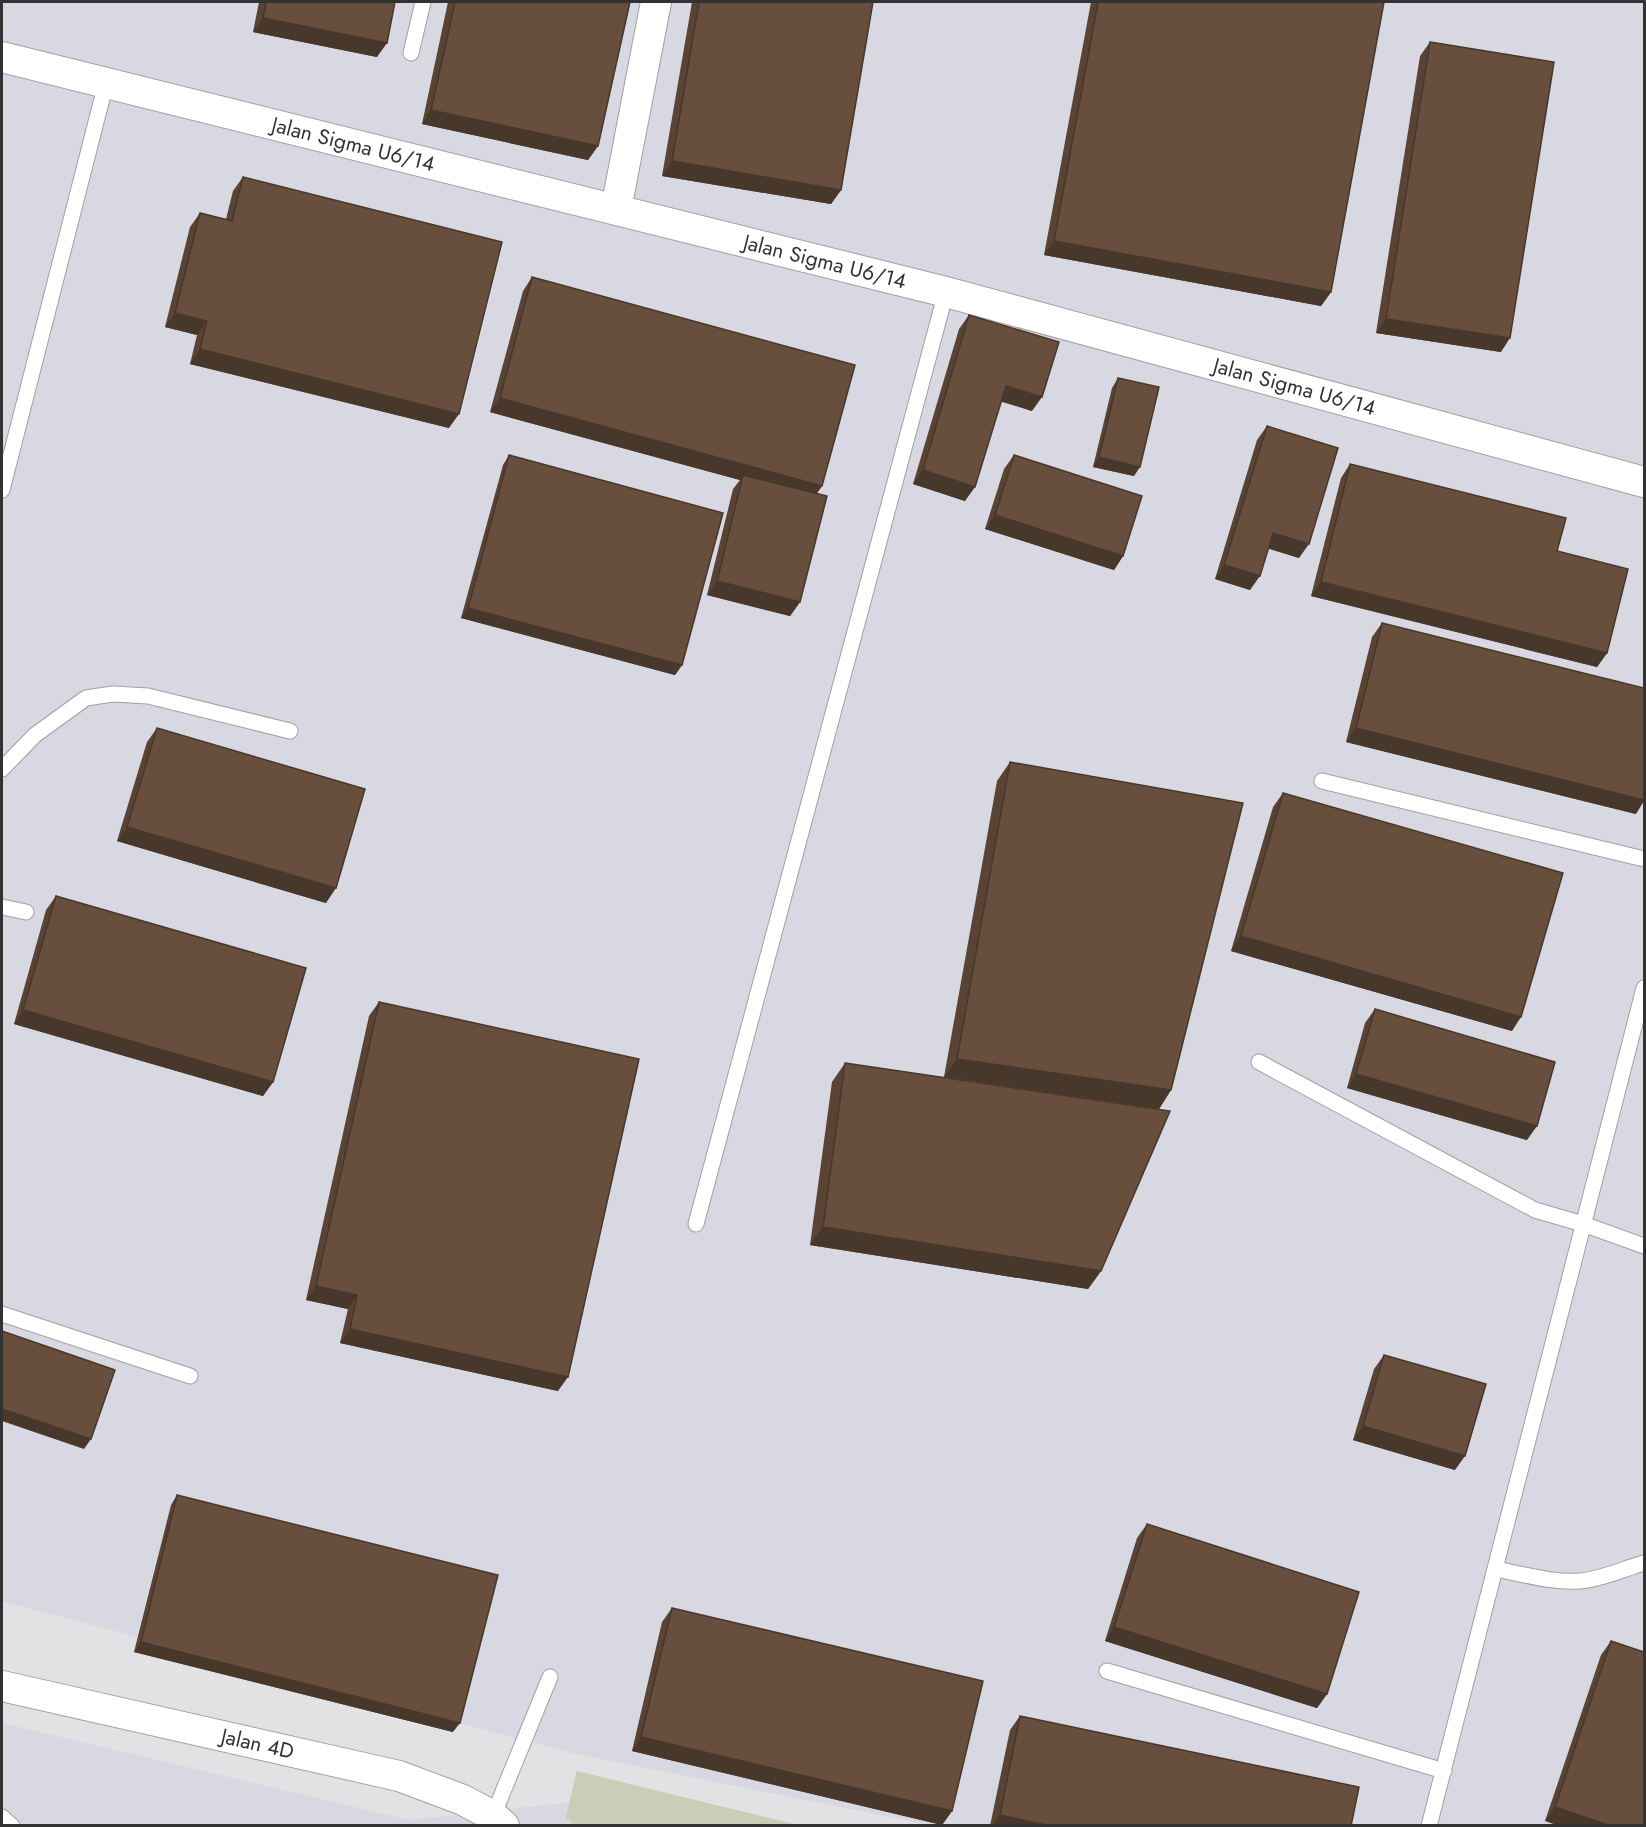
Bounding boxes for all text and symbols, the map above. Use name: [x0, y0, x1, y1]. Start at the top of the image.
street label: Jalan Sigma U6/14: [266, 109, 438, 179]
street label: Jalan Sigma U6/14: [737, 226, 910, 297]
street label: Jalan Sigma U6/14: [1207, 350, 1379, 423]
street label: Jalan 4D: [215, 1720, 297, 1767]

